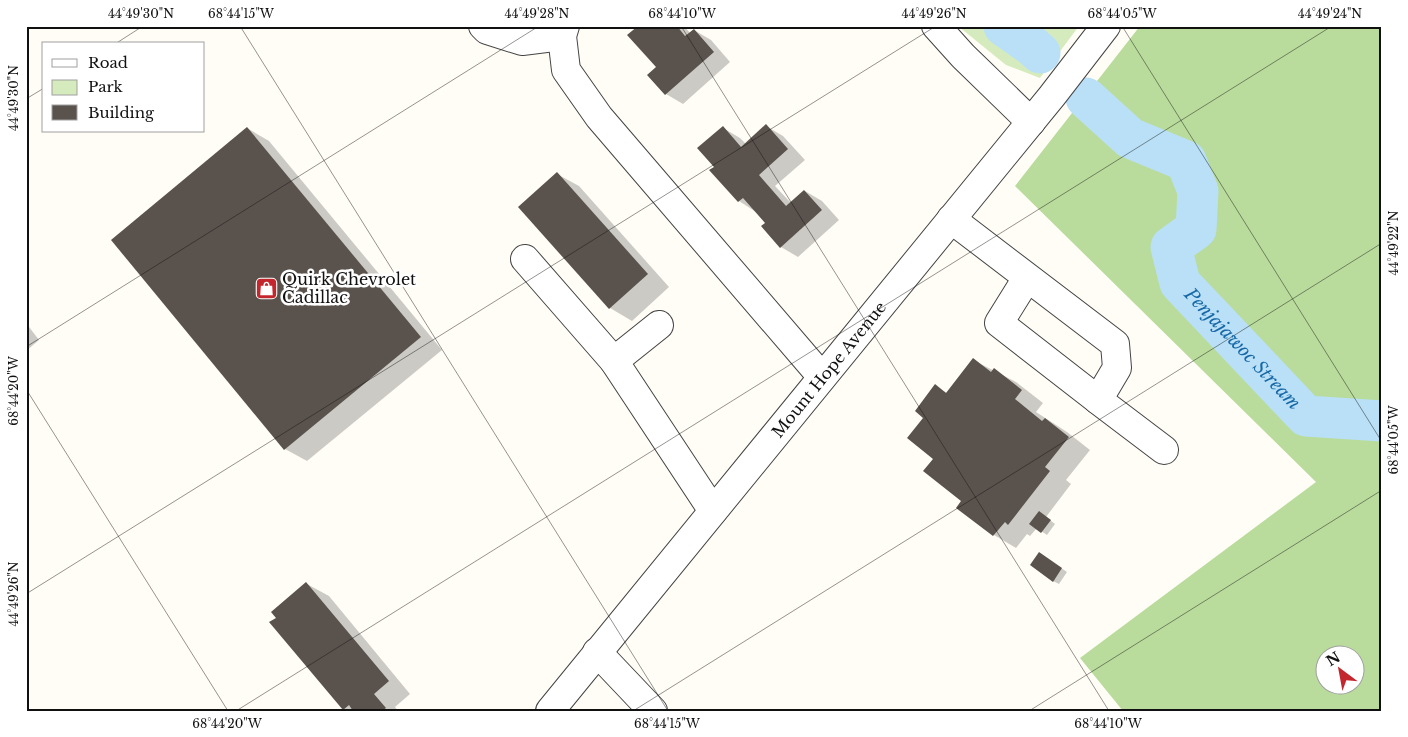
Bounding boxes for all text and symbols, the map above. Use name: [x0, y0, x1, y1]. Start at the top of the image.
text: 44°49'30"N: [108, 6, 174, 21]
text: 68°44'15"W: [208, 6, 275, 21]
text: 44°49'28"N: [505, 6, 570, 21]
text: 68°44'10"W: [648, 6, 717, 21]
text: 44°49'26"N: [901, 6, 967, 21]
text: 68°44'05"W: [1087, 6, 1157, 21]
text: 44°49'24"N: [1298, 6, 1362, 21]
legend: [42, 42, 205, 132]
text: Road: [88, 53, 128, 72]
text: 44°49'30"N: [6, 65, 21, 131]
text: Park: [88, 77, 124, 96]
text: Building: [88, 103, 155, 122]
text: 44°49'22"N: [1386, 210, 1401, 275]
place label: Quirk Chevrolet Cadillac: [282, 269, 416, 307]
shop icon: Quirk Chevrolet Cadillac: [254, 276, 278, 300]
water label: Penjajawoc Stream: [1179, 283, 1305, 414]
street label: Mount Hope Avenue: [767, 297, 890, 441]
text: 68°44'20"W: [6, 355, 21, 426]
text: 68°44'05"W: [1386, 405, 1401, 475]
text: 44°49'26"N: [6, 561, 21, 627]
north arrow: [1316, 644, 1366, 694]
text: N: [1323, 648, 1343, 670]
text: 68°44'20"W: [192, 716, 263, 731]
text: 68°44'15"W: [634, 716, 701, 731]
text: 68°44'10"W: [1074, 716, 1143, 731]

